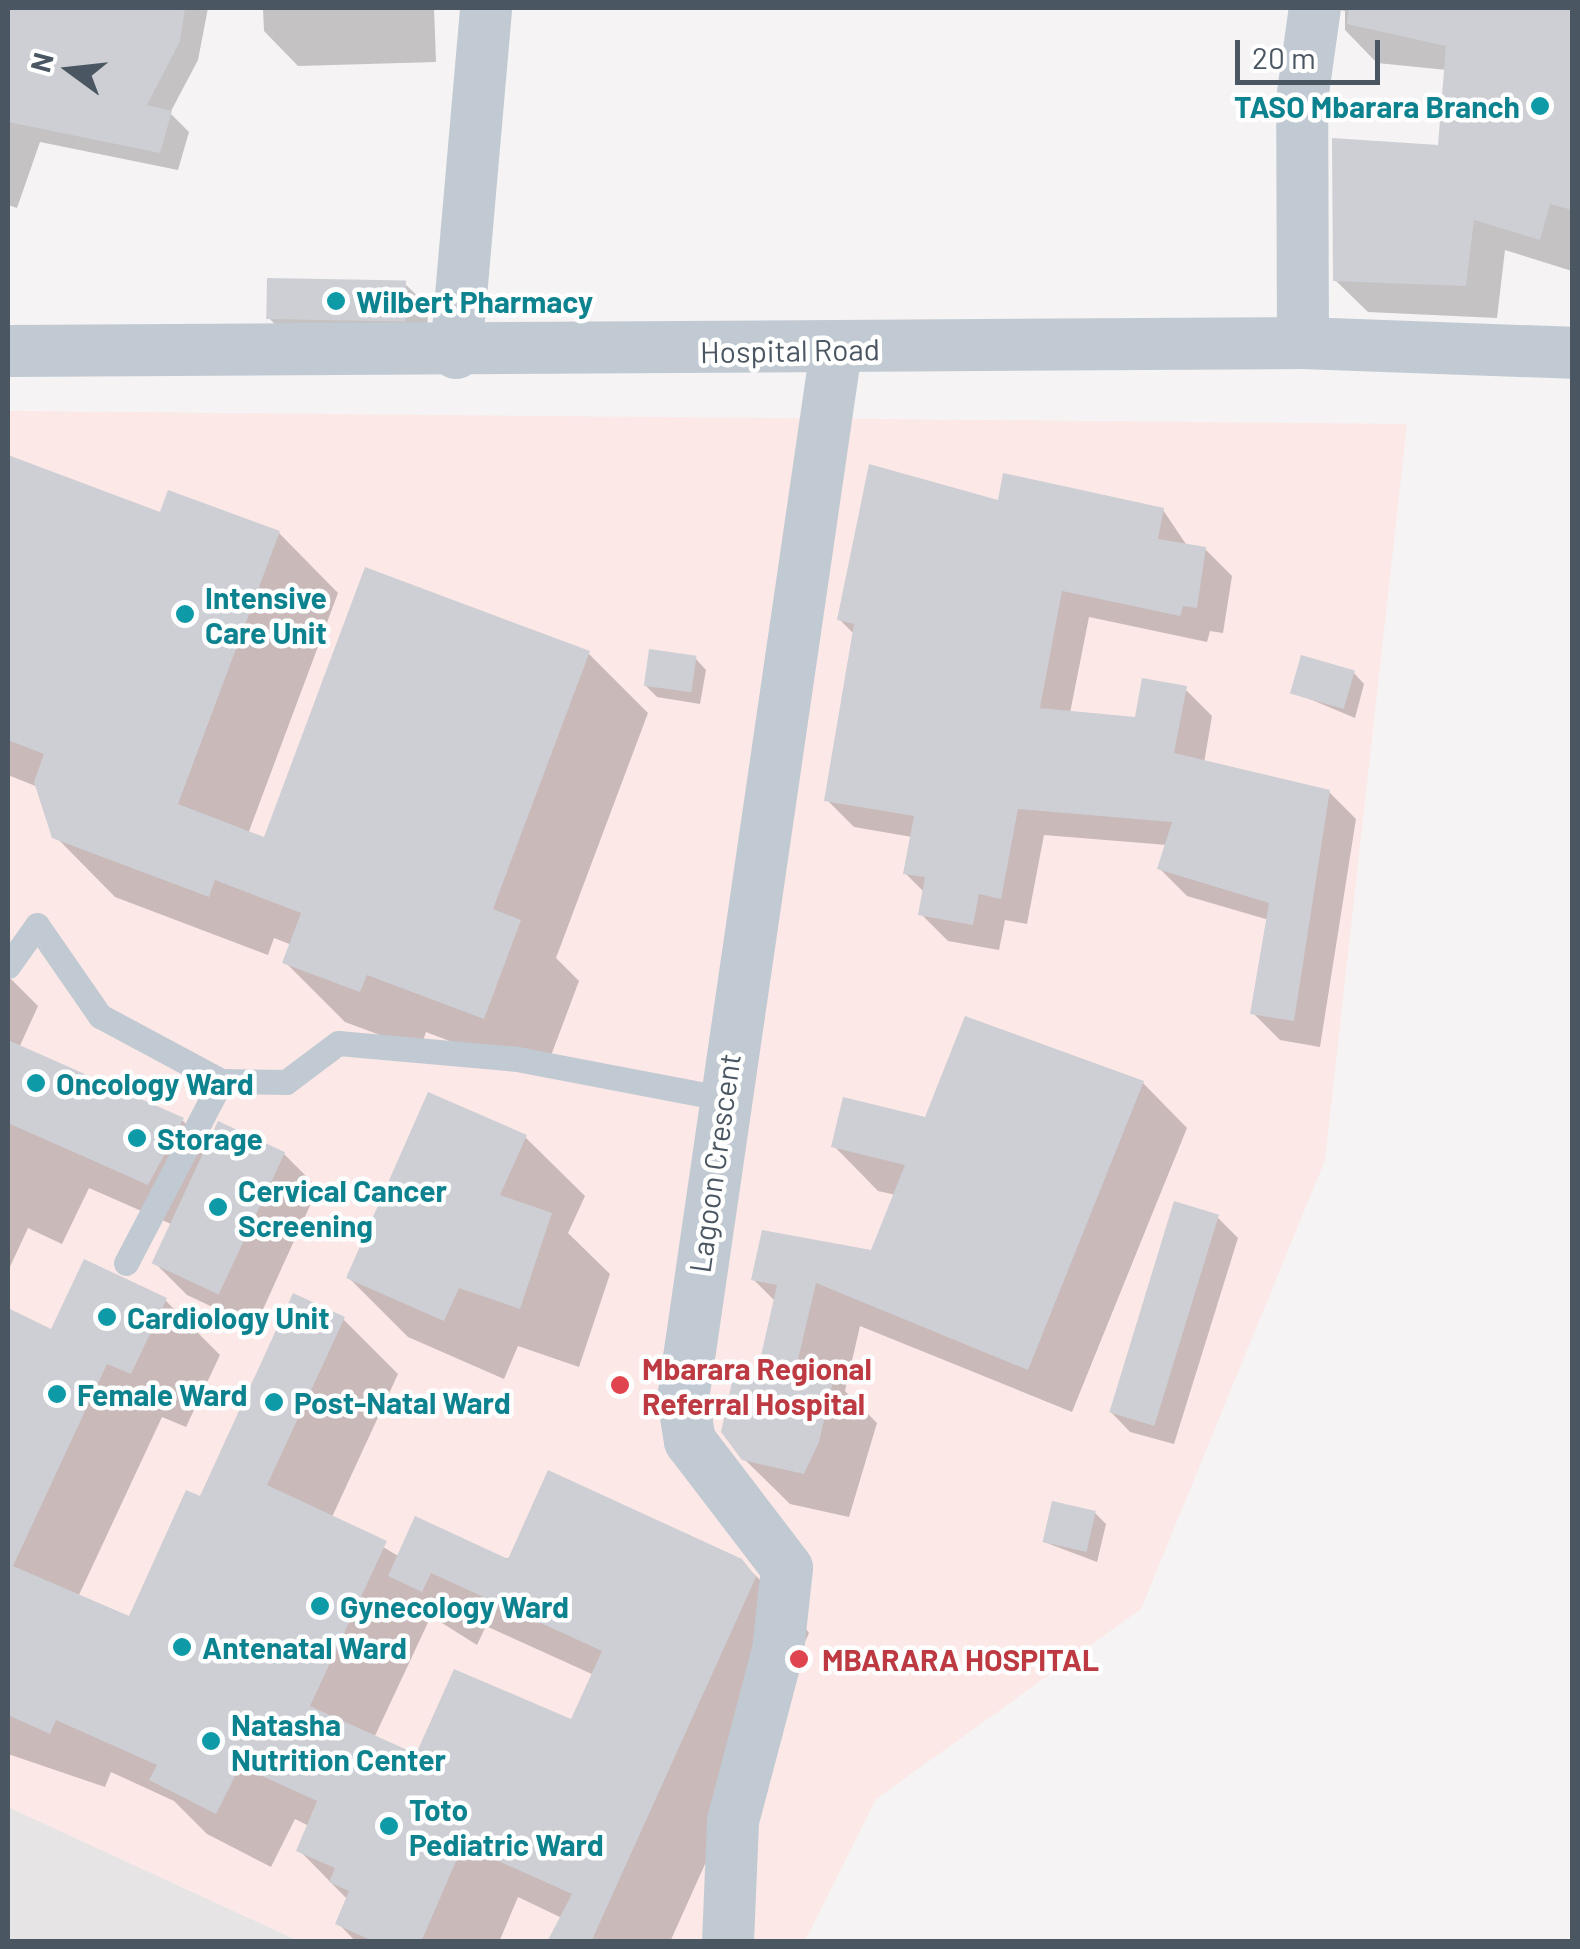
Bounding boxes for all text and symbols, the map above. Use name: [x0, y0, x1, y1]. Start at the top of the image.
north arrow: [20, 20, 120, 120]
scale bar: [1240, 20, 1385, 82]
text: 20 m: [1252, 39, 1316, 75]
text: N: [22, 49, 60, 76]
place label: TASO Mbarara Branch: [1234, 88, 1520, 124]
marker: TASO Mbarara Branch: [1529, 95, 1551, 117]
place label: Wilbert Pharmacy: [356, 283, 593, 319]
marker: Wilbert Pharmacy: [325, 290, 347, 312]
street label: Hospital Road: [700, 330, 880, 370]
place label: Intensive Care Unit: [205, 579, 327, 650]
marker: Intensive Care Unit: [174, 603, 196, 625]
street label: Lagoon Crescent: [681, 1051, 747, 1275]
place label: Oncology Ward: [56, 1065, 254, 1101]
marker: Oncology Ward: [25, 1072, 47, 1094]
place label: Storage: [157, 1120, 263, 1156]
marker: Storage: [126, 1127, 148, 1149]
place label: Cervical Cancer Screening: [238, 1172, 447, 1242]
marker: Cervical Cancer Screening: [207, 1196, 229, 1218]
place label: Cardiology Unit: [127, 1299, 330, 1335]
marker: Cardiology Unit: [96, 1306, 118, 1328]
place label: Mbarara Regional Referral Hospital: [642, 1350, 872, 1420]
marker: Mbarara Regional Referral Hospital: [607, 1372, 633, 1398]
place label: Female Ward: [77, 1376, 247, 1412]
marker: Female Ward: [46, 1383, 68, 1405]
place label: Post-Natal Ward: [294, 1384, 511, 1420]
marker: Post-Natal Ward: [263, 1391, 285, 1413]
place label: Gynecology Ward: [340, 1588, 569, 1624]
marker: Gynecology Ward: [309, 1595, 331, 1617]
place label: Antenatal Ward: [202, 1629, 407, 1665]
marker: Antenatal Ward: [171, 1636, 193, 1658]
place label: MBARARA HOSPITAL: [822, 1641, 1099, 1677]
marker: MBARARA HOSPITAL: [786, 1646, 812, 1672]
place label: Natasha Nutrition Center: [231, 1706, 446, 1776]
marker: Natasha Nutrition Center: [200, 1730, 222, 1752]
place label: Toto Pediatric Ward: [409, 1791, 604, 1862]
marker: Toto Pediatric Ward: [378, 1815, 400, 1837]

